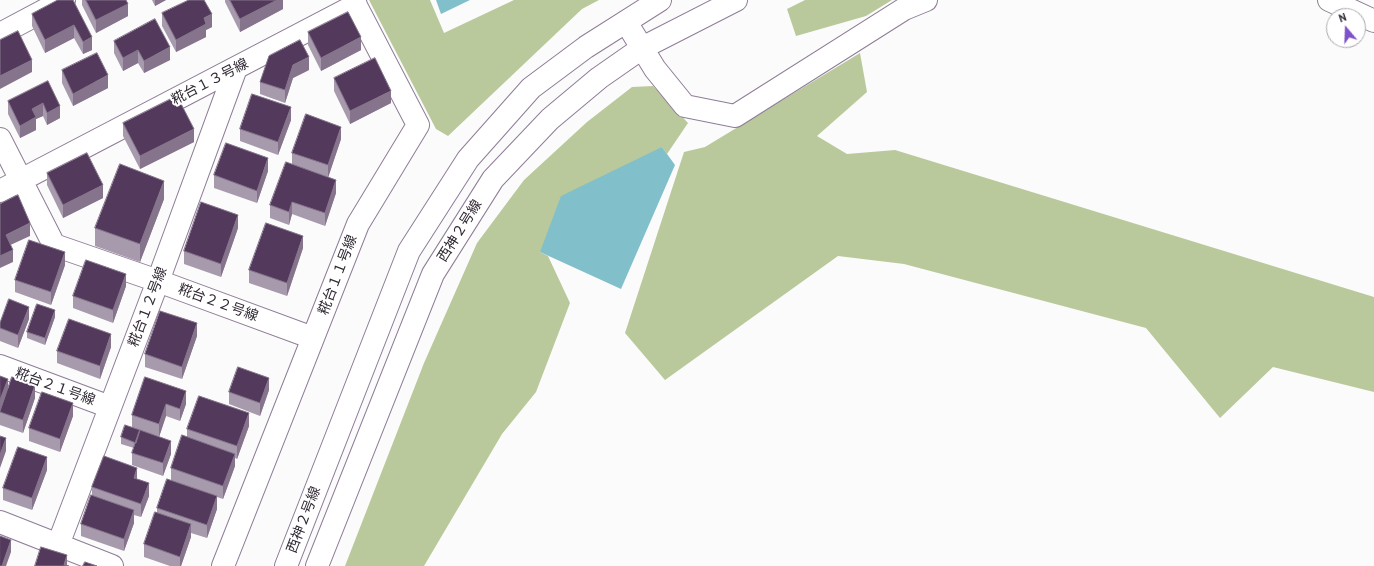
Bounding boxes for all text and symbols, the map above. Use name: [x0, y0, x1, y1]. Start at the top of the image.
north arrow: [1326, 8, 1366, 48]
text: N: [1337, 10, 1348, 25]
street label: 糀台１３号線: [169, 55, 251, 109]
street label: 西神２号線: [434, 197, 486, 265]
street label: 糀台１１号線: [315, 233, 361, 317]
street label: 糀台１２号線: [125, 265, 171, 349]
street label: 糀台２２号線: [176, 281, 260, 325]
street label: 糀台２１号線: [13, 365, 97, 409]
street label: 西神２号線: [284, 484, 324, 556]

